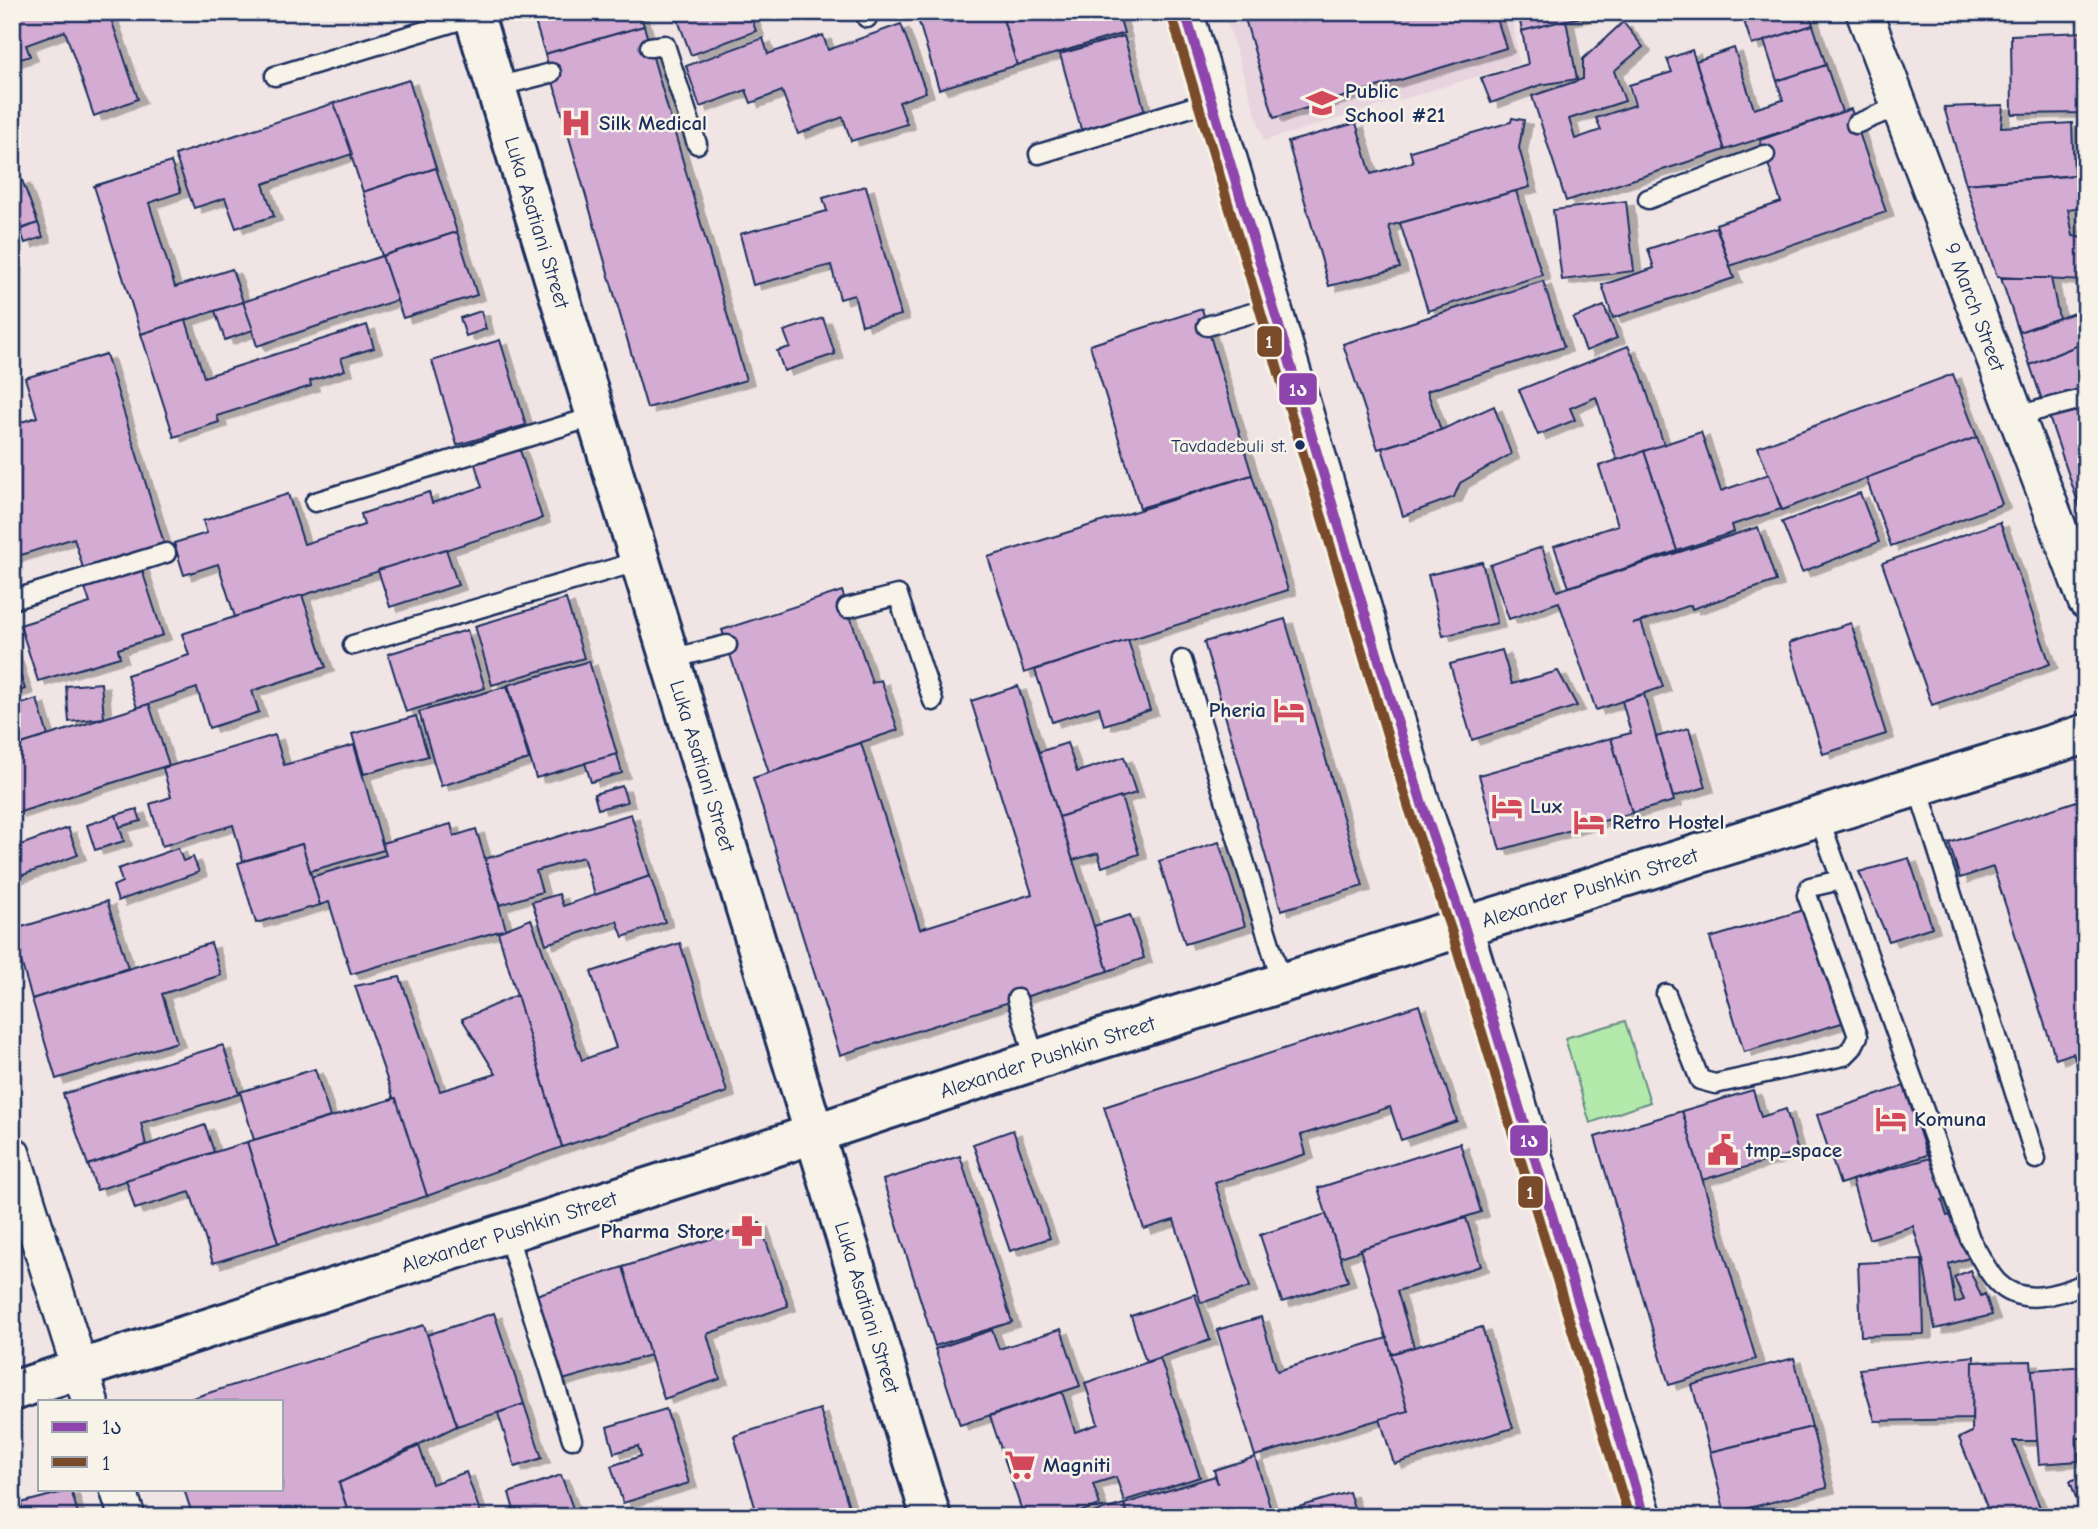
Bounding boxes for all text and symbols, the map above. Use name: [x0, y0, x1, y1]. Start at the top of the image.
place label: Public School #21: [1345, 79, 1445, 127]
school or university icon: Public School #21: [1305, 86, 1339, 120]
hospital icon: Silk Medical: [559, 106, 593, 140]
place label: Silk Medical: [599, 111, 707, 135]
street label: Luka Asatiani Street: [500, 134, 575, 312]
street label: 9 March Street: [1940, 239, 2011, 375]
line badge: 1: [1256, 325, 1283, 358]
text: 1: [1265, 331, 1273, 353]
line badge: 1ა: [1278, 372, 1318, 406]
text: 1ა: [1289, 379, 1307, 401]
place label: Tavdadebuli st.: [1171, 435, 1287, 457]
marker: Tavdadebuli st.: [1293, 438, 1307, 452]
street label: Luka Asatiani Street: [665, 677, 740, 855]
hotel icon: Pheria: [1272, 693, 1306, 727]
place label: Pheria: [1209, 698, 1266, 722]
hotel icon: Lux: [1490, 789, 1524, 823]
place label: Lux: [1530, 794, 1563, 818]
hotel icon: Retro Hostel: [1572, 805, 1606, 839]
place label: Retro Hostel: [1612, 810, 1724, 834]
street label: Alexander Pushkin Street: [1479, 843, 1702, 932]
street label: Alexander Pushkin Street: [937, 1011, 1159, 1103]
hotel icon: Komuna: [1874, 1102, 1908, 1136]
place label: Komuna: [1914, 1107, 1986, 1131]
line badge: 1ა: [1509, 1124, 1549, 1157]
text: 1ა: [1520, 1130, 1538, 1152]
public building icon: tmp_space: [1706, 1133, 1740, 1167]
place label: tmp_space: [1745, 1138, 1842, 1162]
line badge: 1: [1517, 1175, 1544, 1209]
text: 1: [1526, 1182, 1534, 1204]
street label: Alexander Pushkin Street: [398, 1186, 621, 1278]
pharmacy icon: Pharma Store: [730, 1214, 764, 1248]
place label: Pharma Store: [600, 1219, 724, 1243]
street label: Luka Asatiani Street: [830, 1219, 905, 1397]
legend: [38, 1400, 284, 1490]
text: 1ა: [102, 1415, 122, 1439]
supermarket icon: Magniti: [1003, 1448, 1037, 1482]
text: 1: [102, 1451, 110, 1475]
place label: Magniti: [1043, 1453, 1111, 1477]

